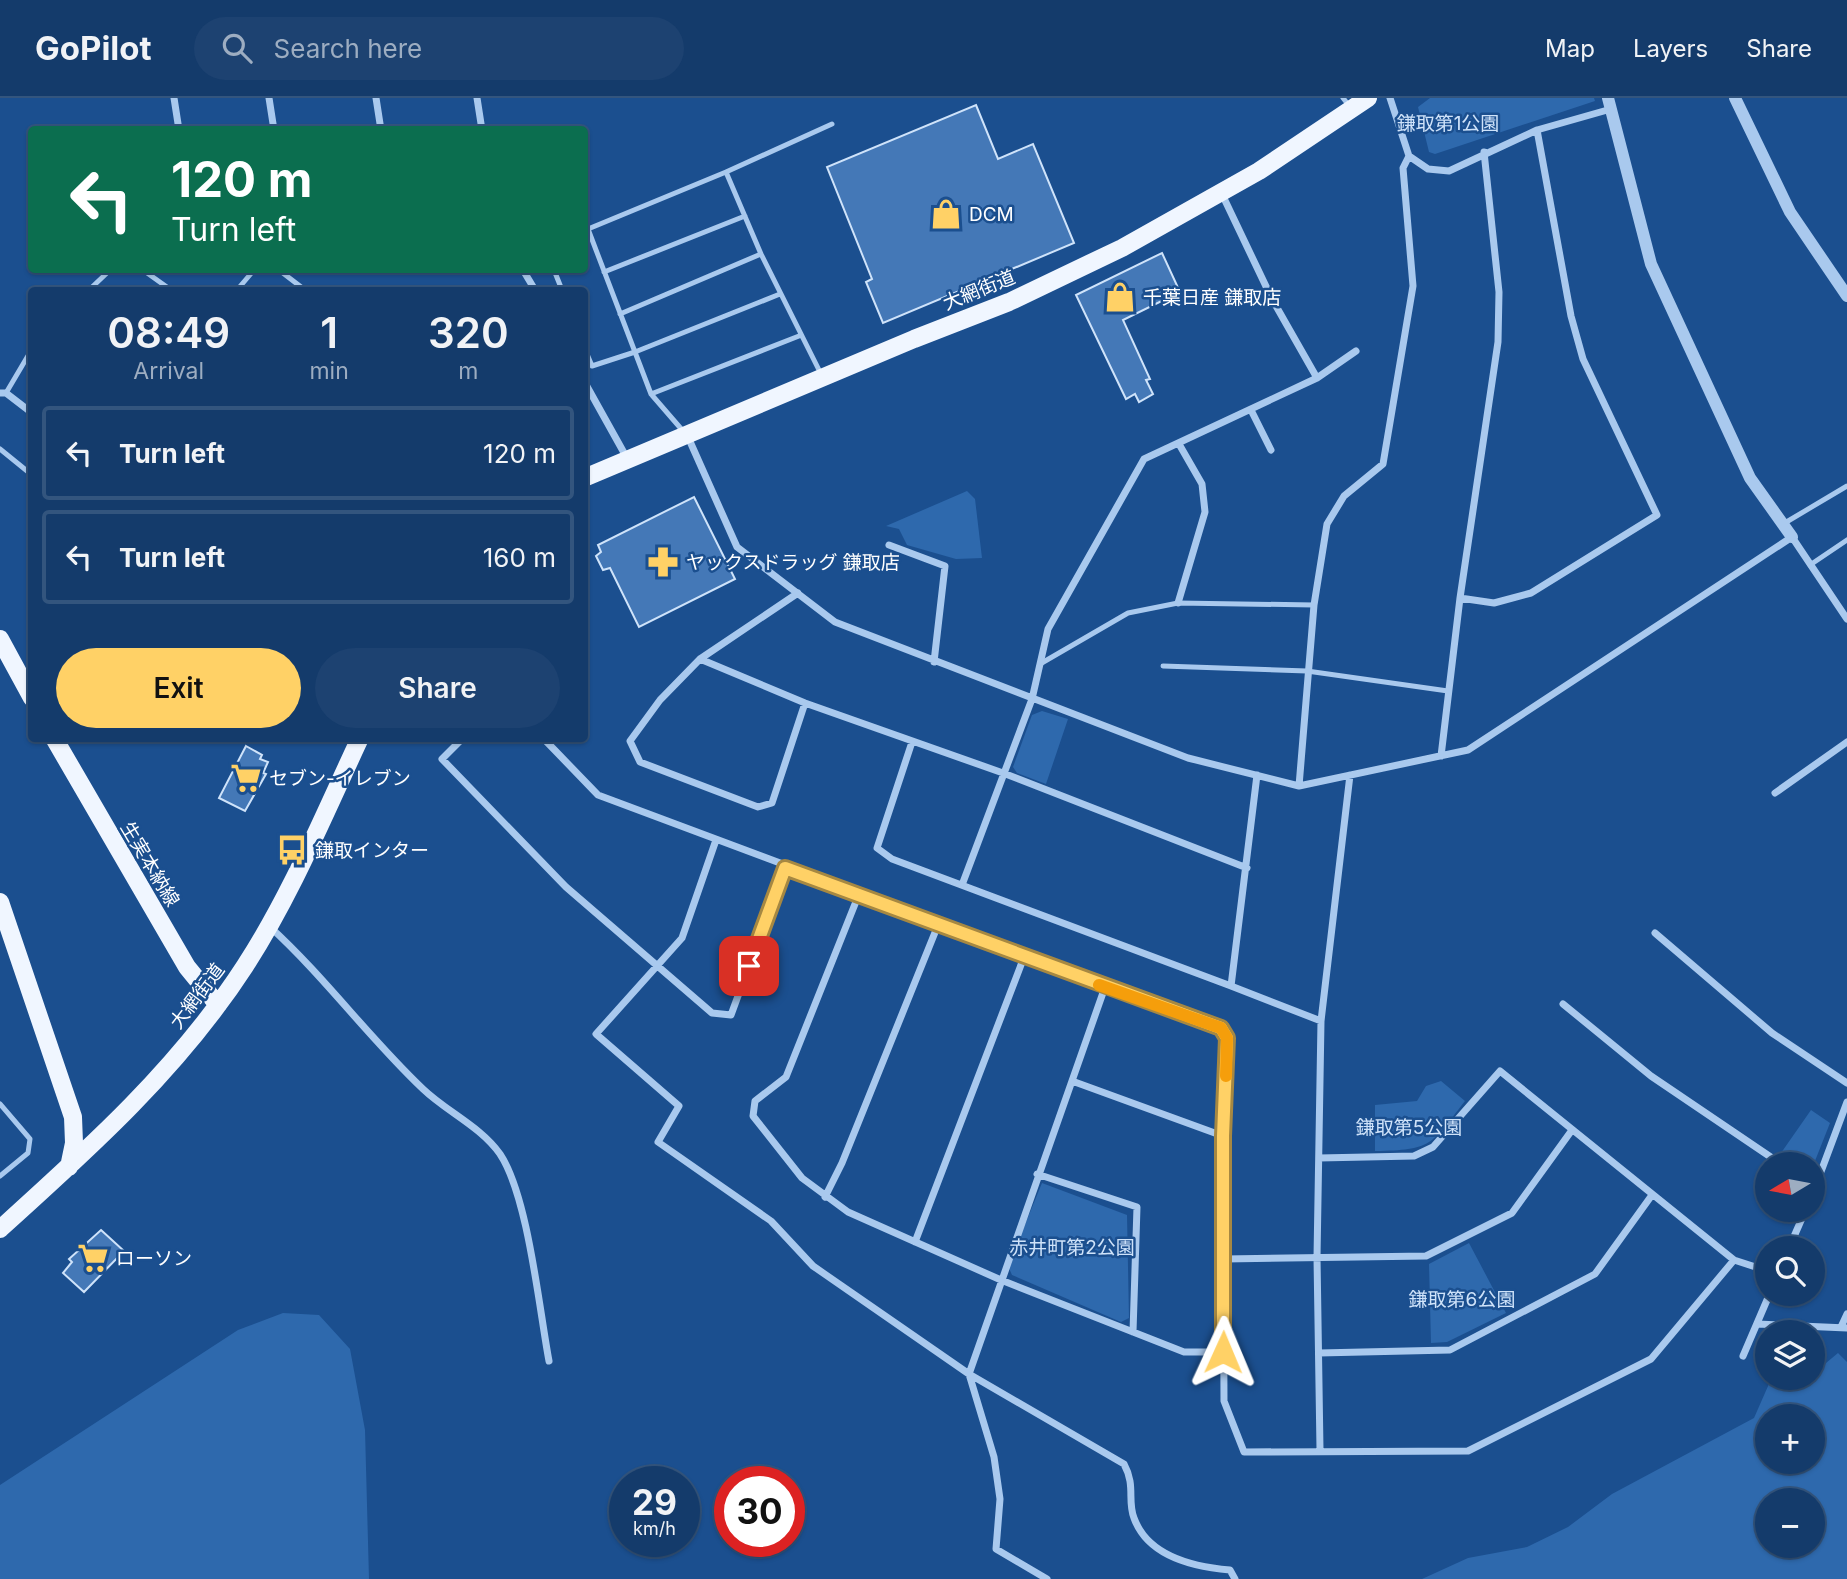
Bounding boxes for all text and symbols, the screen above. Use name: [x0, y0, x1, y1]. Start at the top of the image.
search box: [194, 17, 684, 80]
text: GoPilot: [35, 28, 152, 68]
icon: search: [218, 29, 256, 67]
text: Search here: [274, 33, 422, 64]
text: Map: [1545, 34, 1595, 63]
text: Layers: [1633, 34, 1708, 63]
text: Share: [1746, 34, 1812, 63]
park label: 鎌取第1公園: [1397, 112, 1499, 135]
text: 120 m: [171, 150, 312, 209]
icon: left: [56, 154, 147, 245]
shop icon: DCM: [929, 197, 963, 231]
place label: DCM: [969, 203, 1014, 226]
text: Turn left: [171, 210, 296, 249]
street label: 大網街道: [939, 265, 1019, 315]
shop icon: 千葉日産 鎌取店: [1103, 280, 1137, 314]
place label: 千葉日産 鎌取店: [1143, 286, 1281, 309]
text: 08:49: [107, 307, 230, 358]
text: 1: [320, 307, 338, 358]
text: 320: [428, 307, 509, 358]
text: Arrival: [133, 357, 204, 385]
text: min: [309, 357, 349, 385]
text: m: [458, 357, 478, 385]
icon: left: [60, 434, 98, 472]
text: Turn left: [119, 438, 225, 469]
text: 120 m: [483, 438, 556, 469]
icon: left: [60, 538, 98, 576]
text: Turn left: [119, 542, 225, 573]
text: 160 m: [483, 542, 556, 573]
pharmacy icon: ヤックスドラッグ 鎌取店: [646, 545, 680, 579]
place label: ヤックスドラッグ 鎌取店: [686, 551, 900, 574]
button: Exit: [56, 648, 301, 728]
button: Share: [315, 648, 560, 728]
supermarket icon: セブン-イレブン: [229, 761, 263, 795]
place label: セブン-イレブン: [269, 767, 411, 790]
street label: 生実本納線: [116, 817, 184, 911]
bus stop icon: 鎌取インター: [275, 833, 309, 867]
place label: 鎌取インター: [315, 839, 429, 862]
pin: [719, 936, 779, 996]
icon: arrive: [730, 947, 768, 985]
street label: 大網街道: [165, 959, 229, 1033]
park label: 鎌取第5公園: [1356, 1116, 1462, 1139]
north arrow: [1755, 1152, 1825, 1222]
map controls: [1755, 1152, 1825, 1558]
park label: 赤井町第2公園: [1009, 1236, 1135, 1259]
button: search: [1755, 1236, 1825, 1306]
supermarket icon: ローソン: [76, 1241, 110, 1275]
place label: ローソン: [116, 1247, 192, 1270]
park label: 鎌取第6公園: [1409, 1288, 1515, 1311]
position arrow: [1186, 1315, 1260, 1389]
button: layers: [1755, 1320, 1825, 1390]
button: +: [1755, 1404, 1825, 1474]
speed limit sign: 30: [714, 1466, 805, 1557]
text: 29: [632, 1481, 677, 1523]
button: −: [1755, 1488, 1825, 1558]
text: km/h: [633, 1518, 676, 1539]

